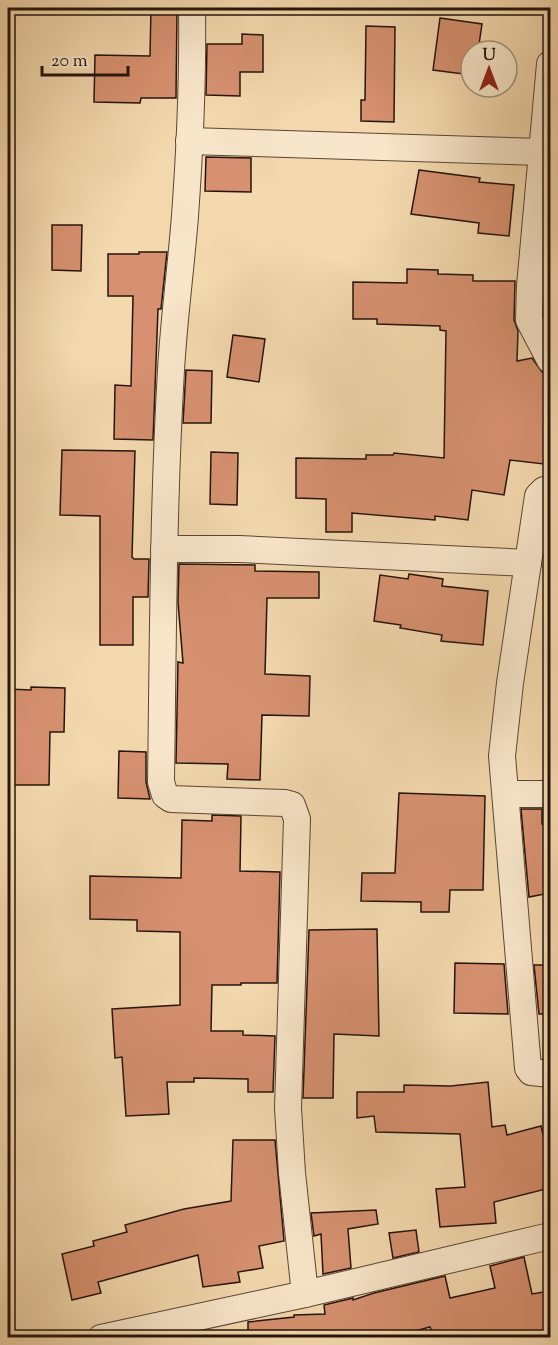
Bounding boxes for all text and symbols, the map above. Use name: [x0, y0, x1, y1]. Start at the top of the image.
scale bar: [42, 39, 128, 77]
north arrow: [459, 39, 519, 99]
text: U: [482, 45, 496, 68]
text: 20 m: [51, 49, 88, 75]

